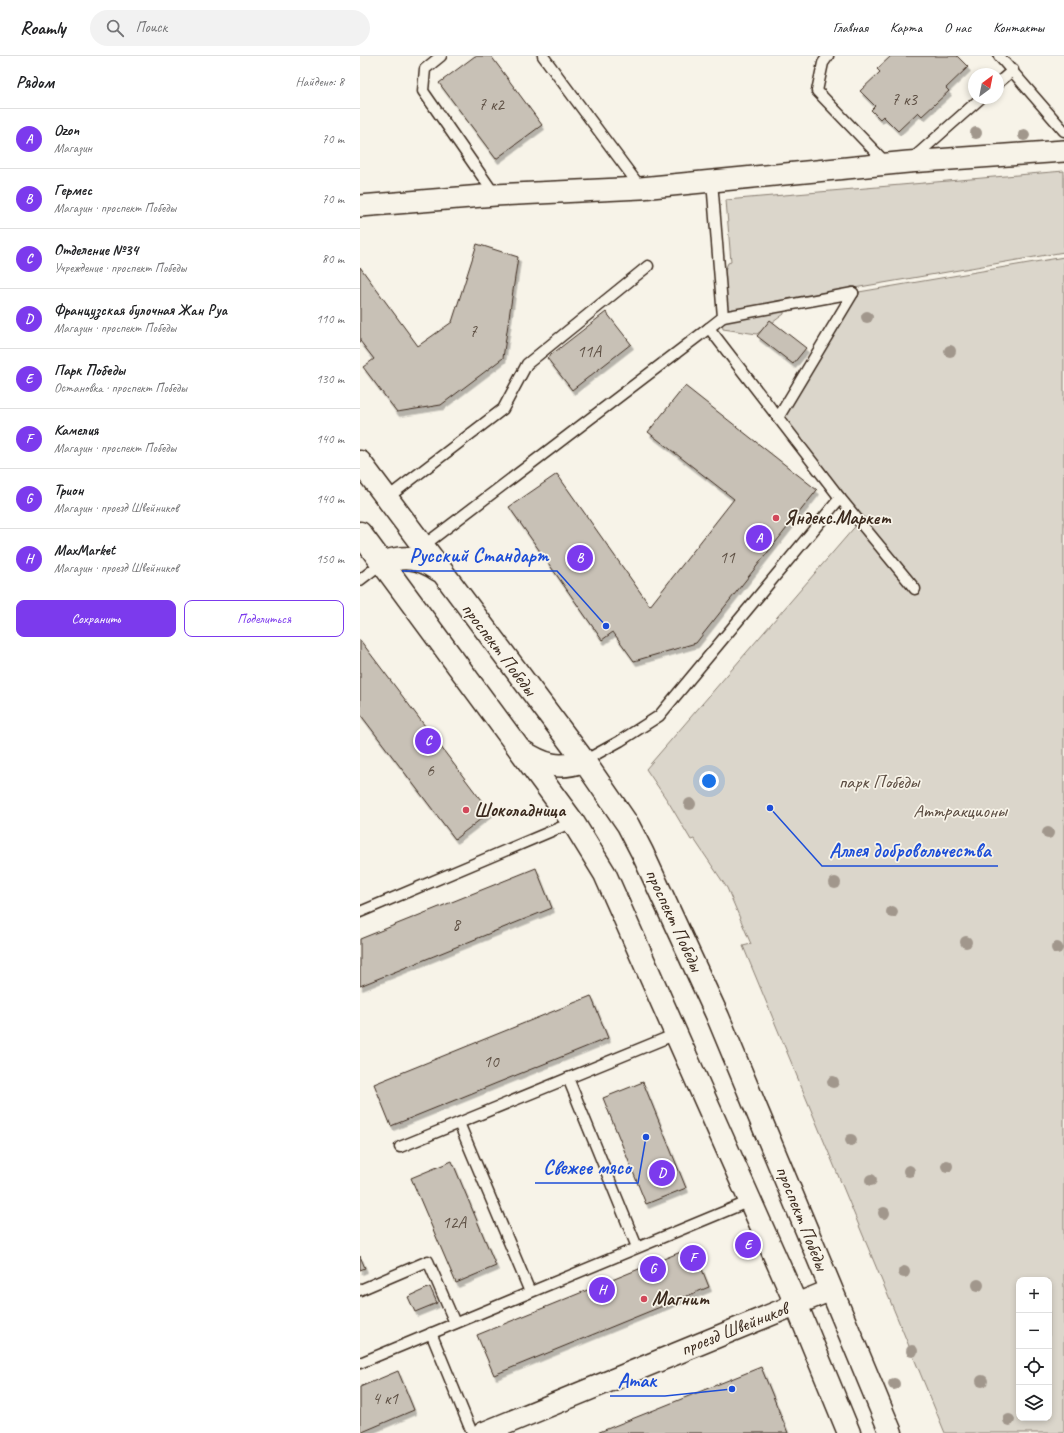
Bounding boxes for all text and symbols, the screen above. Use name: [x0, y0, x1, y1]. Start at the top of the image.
search box: [90, 10, 370, 46]
text: Roamly: [20, 16, 66, 40]
icon: search: [104, 17, 126, 39]
text: Поиск: [136, 18, 167, 37]
text: Главная: [833, 19, 868, 36]
text: Карта: [890, 19, 922, 36]
text: О нас: [944, 19, 971, 36]
text: Контакты: [993, 19, 1044, 36]
north arrow: [968, 68, 1004, 104]
text: Рядом: [16, 72, 54, 93]
text: Найдено: 8: [296, 74, 344, 90]
house number: 7 к3: [891, 89, 918, 110]
house number: 7 к2: [478, 94, 505, 115]
text: Ozon: [54, 121, 79, 140]
text: A: [26, 131, 32, 147]
text: 70 m: [322, 131, 344, 147]
text: Магазин: [54, 140, 92, 156]
text: Гермес: [54, 181, 92, 200]
text: B: [26, 191, 32, 207]
text: 70 m: [322, 191, 344, 207]
text: Магазин · проспект Победы: [54, 200, 176, 216]
text: Отделение №34: [54, 241, 138, 260]
text: C: [26, 251, 32, 267]
text: 80 m: [322, 251, 344, 267]
text: Учреждение · проспект Победы: [54, 260, 186, 276]
text: Французская булочная Жан Руа: [54, 301, 227, 320]
text: D: [25, 311, 33, 327]
text: 110 m: [316, 311, 344, 327]
text: Магазин · проспект Победы: [54, 320, 176, 336]
house number: 7: [469, 321, 478, 342]
house number: 11А: [577, 341, 602, 362]
text: Парк Победы: [54, 361, 125, 380]
text: E: [26, 371, 32, 387]
text: 130 m: [316, 371, 344, 387]
text: Остановка · проспект Победы: [54, 380, 187, 396]
text: Камелия: [54, 421, 98, 440]
text: F: [26, 431, 32, 447]
text: 140 m: [316, 431, 344, 447]
text: Магазин · проспект Победы: [54, 440, 176, 456]
text: Трион: [54, 481, 83, 500]
text: G: [26, 491, 32, 507]
text: 140 m: [316, 491, 344, 507]
text: Магазин · проезд Швейников: [54, 500, 178, 516]
place label: Яндекс.Маркет: [784, 506, 891, 530]
marker: Яндекс.Маркет: [771, 513, 781, 523]
pin: A: [746, 523, 772, 553]
callout: Русский Стандарт: [402, 539, 557, 571]
text: MaxMarket: [54, 541, 115, 560]
text: Русский Стандарт: [409, 543, 550, 568]
pin: B: [567, 543, 593, 573]
house number: 11: [719, 547, 736, 568]
text: H: [25, 551, 33, 567]
text: 150 m: [316, 551, 344, 567]
text: Магазин · проезд Швейников: [54, 560, 178, 576]
street label: проспект Победы: [456, 598, 543, 702]
button: Сохранить: [16, 600, 176, 637]
button: Поделиться: [184, 600, 344, 637]
pin: C: [415, 726, 441, 756]
house number: 6: [426, 760, 435, 781]
park label: парк Победы: [839, 770, 921, 794]
your location: [699, 771, 719, 791]
place label: Шоколадница: [474, 798, 567, 822]
park label: Аттракционы: [913, 799, 1009, 823]
marker: Шоколадница: [461, 805, 471, 815]
callout: Аллея добровольчества: [822, 834, 998, 866]
text: Аллея добровольчества: [829, 838, 993, 863]
street label: проспект Победы: [640, 865, 709, 977]
house number: 8: [452, 914, 462, 935]
house number: 10: [483, 1051, 500, 1072]
callout: Свежее мясо: [535, 1151, 638, 1183]
text: Свежее мясо: [543, 1155, 633, 1180]
pin: D: [649, 1158, 675, 1188]
street label: проспект Победы: [770, 1162, 835, 1276]
house number: 12А: [442, 1212, 467, 1233]
pin: E: [735, 1230, 761, 1260]
pin: F: [680, 1243, 706, 1273]
pin: G: [640, 1254, 666, 1284]
pin: H: [589, 1275, 615, 1305]
map controls: [1016, 1277, 1052, 1421]
button: +: [1016, 1277, 1052, 1313]
place label: Магнит: [652, 1287, 710, 1311]
marker: Магнит: [639, 1294, 649, 1304]
street label: проезд Швейников: [677, 1295, 795, 1361]
button: −: [1016, 1313, 1052, 1349]
button: locate: [1016, 1349, 1052, 1385]
callout: Атак: [610, 1364, 665, 1396]
text: Атак: [618, 1368, 658, 1393]
button: layers: [1016, 1385, 1052, 1421]
house number: 4 к1: [372, 1388, 399, 1409]

